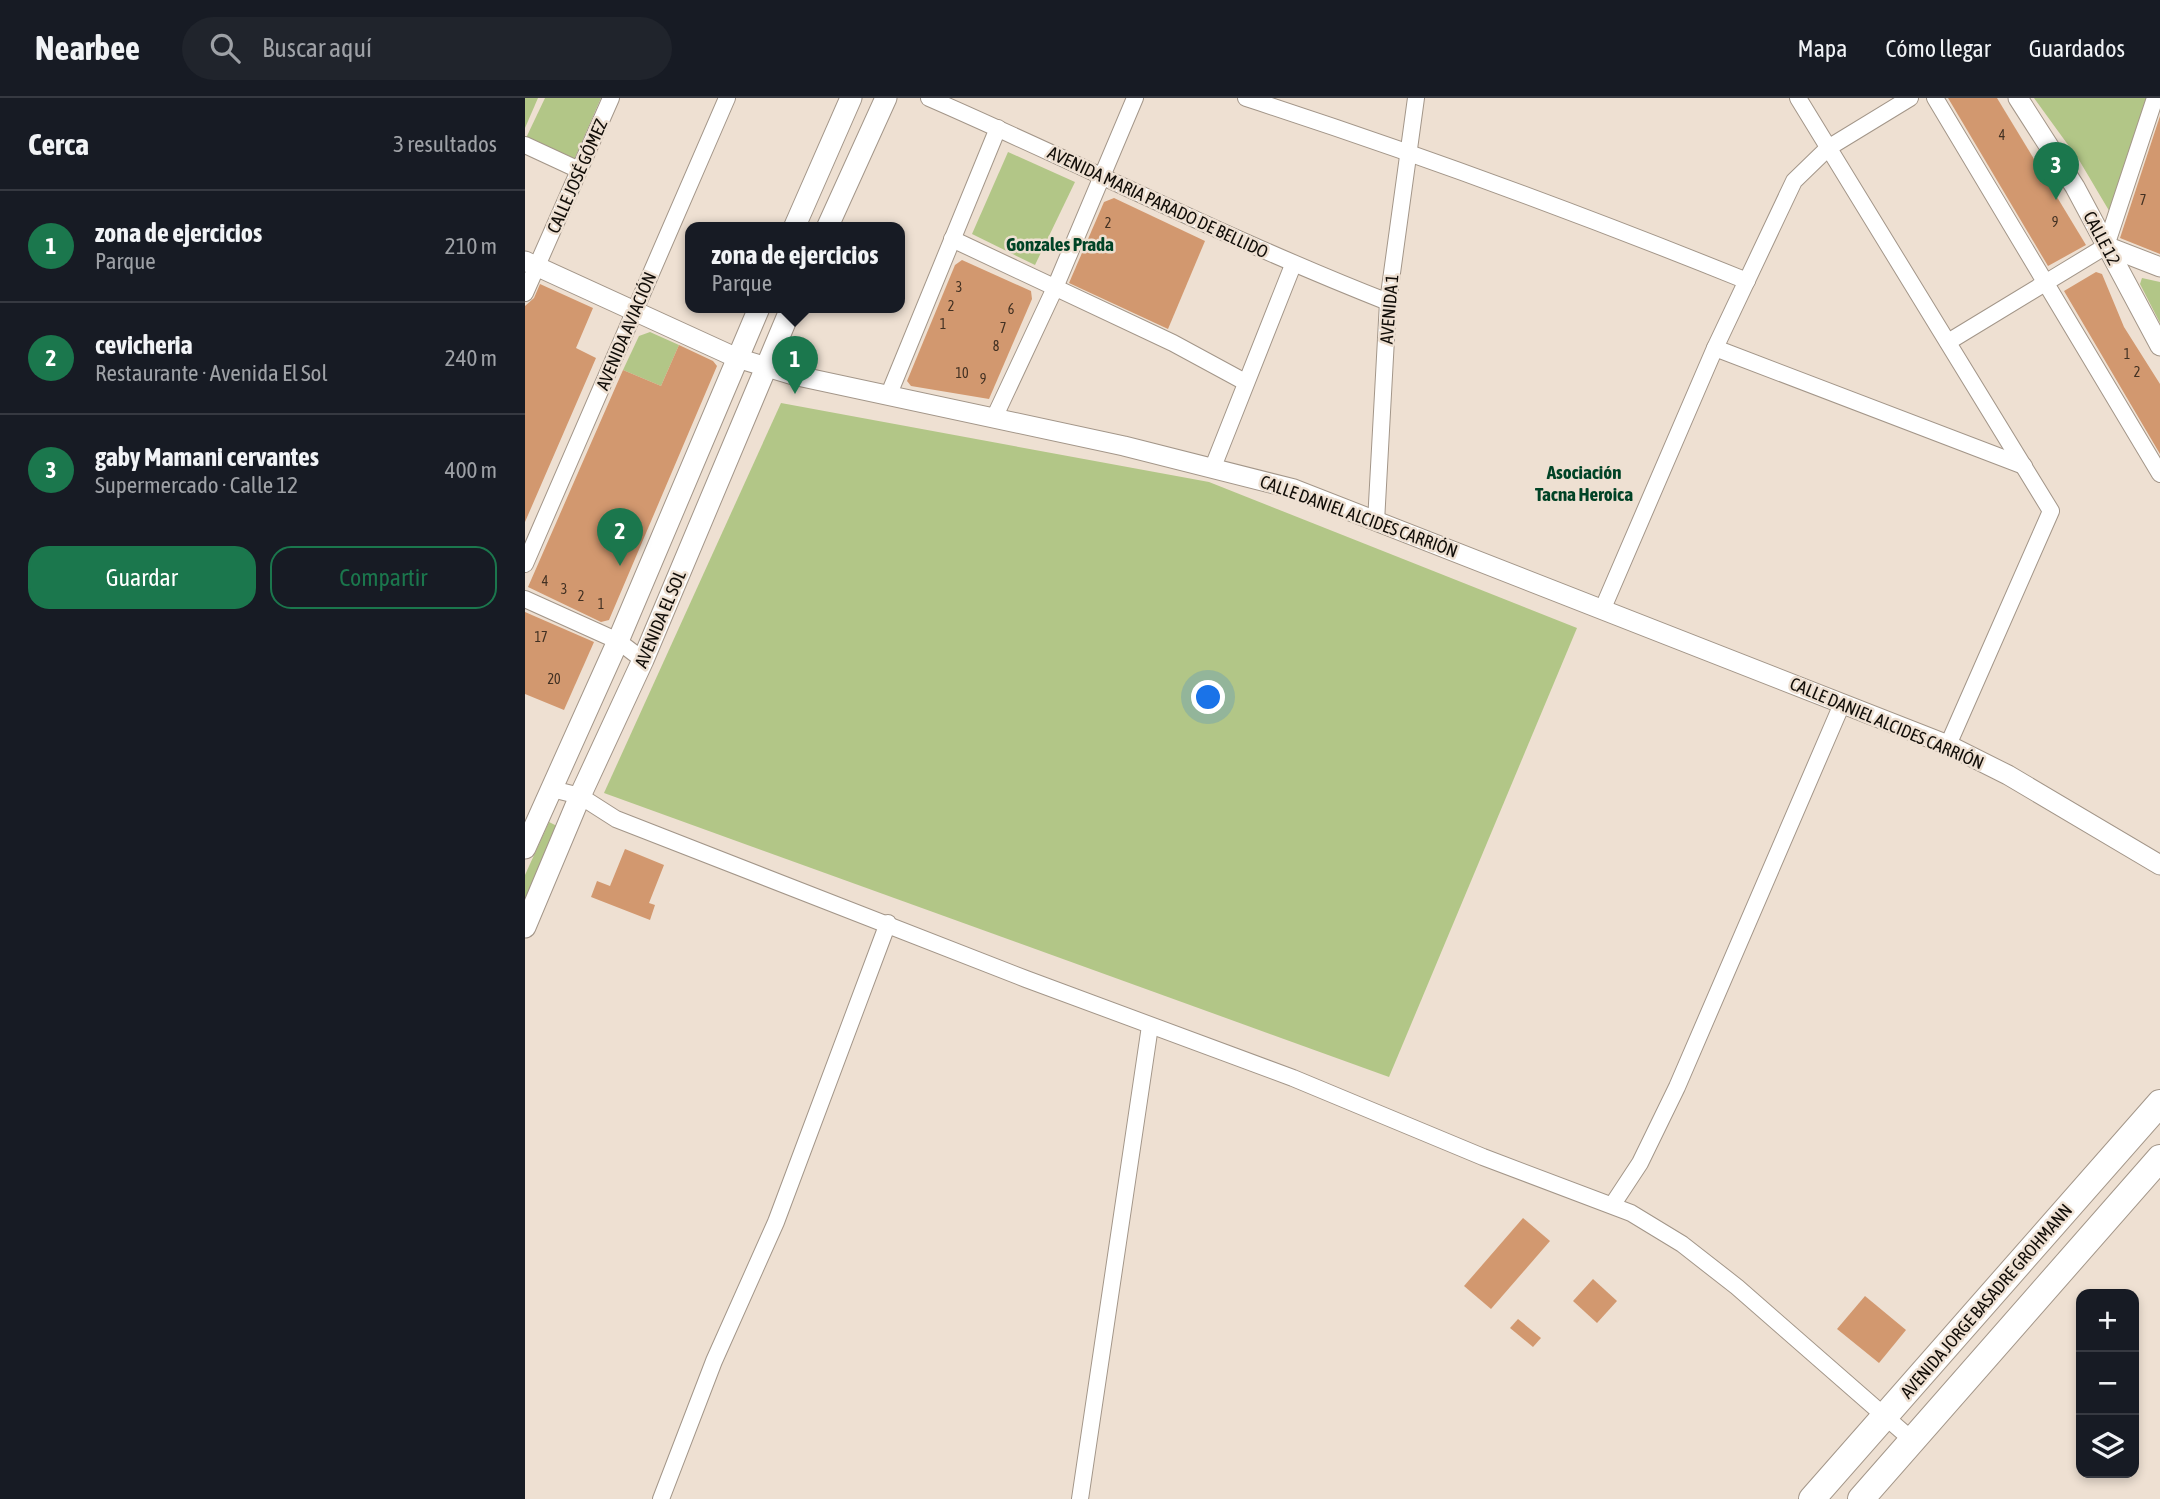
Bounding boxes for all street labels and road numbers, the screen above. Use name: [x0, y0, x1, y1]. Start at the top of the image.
street label: CALLE JOSÉ GÓMEZ: [542, 116, 612, 236]
street label: AVENIDA MARIA PARADO DE BELLIDO: [1045, 142, 1271, 262]
street label: CALLE 12: [2079, 208, 2125, 268]
street label: AVENIDA AVIACIÓN: [592, 269, 660, 393]
street label: AVENIDA 1: [1375, 273, 1403, 345]
street label: CALLE DANIEL ALCIDES CARRIÓN: [1257, 470, 1461, 562]
street label: AVENIDA EL SOL: [630, 567, 690, 671]
street label: CALLE DANIEL ALCIDES CARRIÓN: [1787, 673, 1987, 773]
street label: AVENIDA JORGE BASADRE GROHMANN: [1896, 1200, 2076, 1402]

